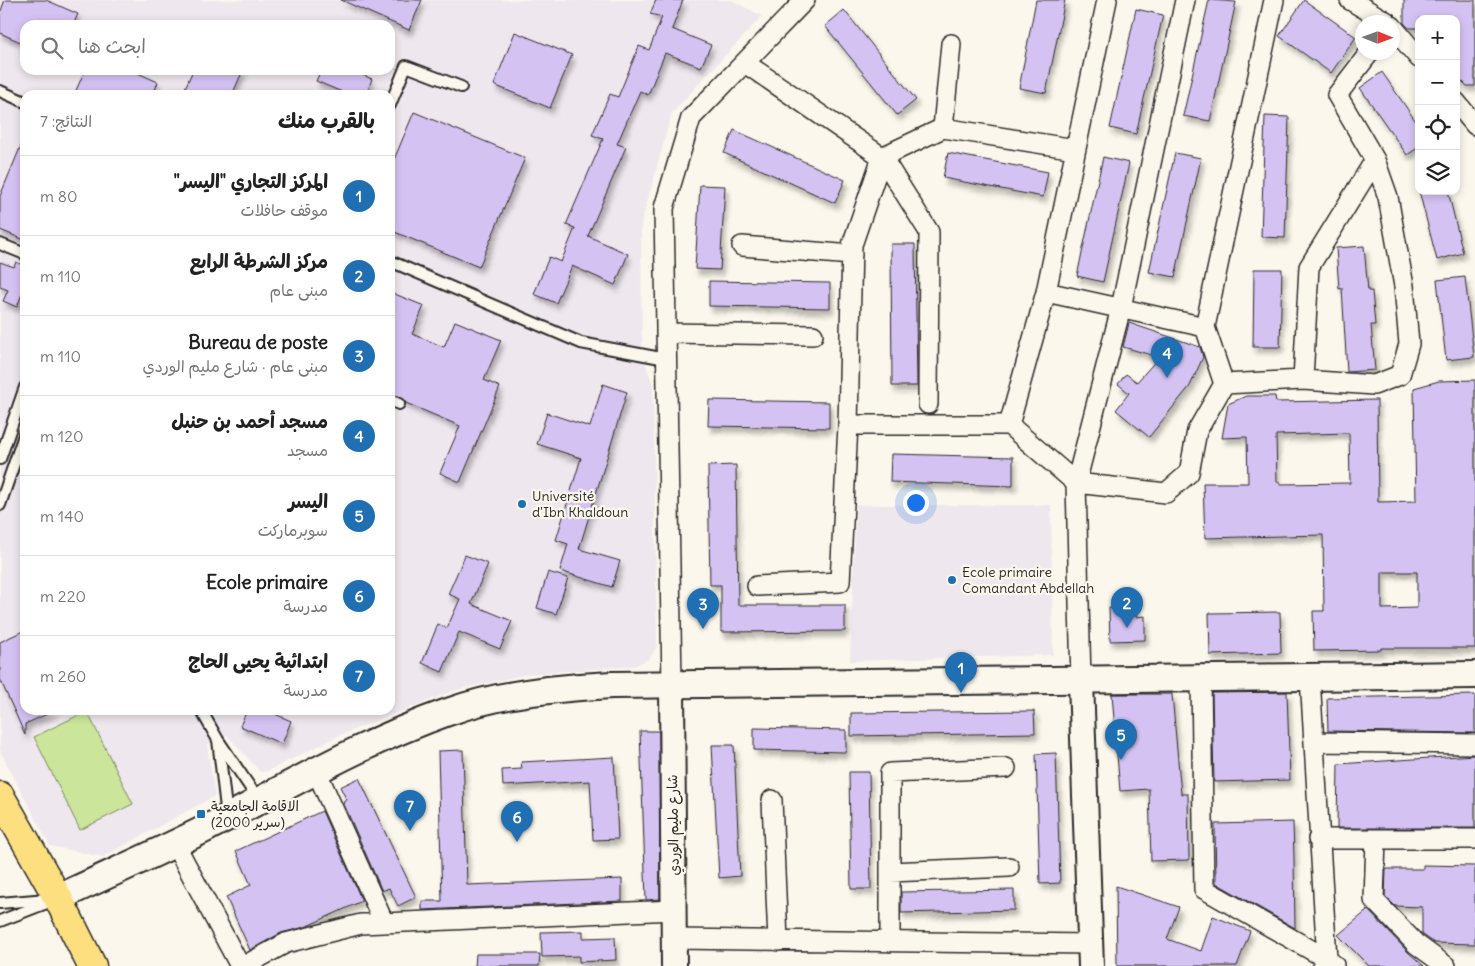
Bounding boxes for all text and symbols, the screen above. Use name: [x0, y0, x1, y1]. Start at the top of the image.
north arrow: [1355, 15, 1400, 60]
map controls: [1415, 15, 1460, 195]
button: +: [1415, 15, 1460, 60]
search box: [20, 20, 395, 75]
icon: search: [38, 34, 66, 62]
text: ابحث هنا: [78, 34, 146, 58]
button: −: [1415, 60, 1460, 105]
button: locate: [1415, 105, 1460, 150]
text: بالقرب منك: [278, 107, 375, 134]
text: النتائج: 7: [40, 111, 92, 131]
button: layers: [1415, 150, 1460, 195]
text: المركز التجاري "اليسر": [174, 169, 328, 193]
text: 80 m: [40, 186, 78, 206]
text: 1: [356, 186, 362, 206]
text: موقف حافلات: [240, 200, 328, 220]
text: مركز الشرطة الرابع: [189, 249, 328, 273]
text: 110 m: [40, 266, 81, 286]
text: 2: [355, 266, 363, 286]
text: مبنى عام: [269, 280, 328, 300]
text: Bureau de poste: [188, 330, 328, 354]
pin: 4: [1151, 337, 1183, 378]
text: 110 m: [40, 346, 81, 366]
text: 3: [354, 346, 364, 366]
text: مبنى عام · شارع مليم الوردي: [143, 356, 328, 376]
text: مسجد أحمد بن حنبل: [171, 409, 328, 433]
text: 120 m: [40, 426, 84, 446]
text: 4: [354, 426, 364, 446]
text: مسجد: [287, 440, 328, 460]
place label: Université d'Ibn Khaldoun: [532, 487, 628, 521]
text: اليسر: [288, 489, 328, 513]
your location: [903, 490, 929, 516]
marker: Université d'Ibn Khaldoun: [516, 498, 528, 510]
text: 140 m: [40, 506, 84, 526]
text: 5: [354, 506, 364, 526]
text: سوبرماركت: [258, 520, 328, 540]
place label: Ecole primaire Comandant Abdellah: [962, 563, 1094, 597]
text: Ecole primaire: [206, 570, 328, 594]
marker: Ecole primaire Comandant Abdellah: [946, 574, 958, 586]
text: 220 m: [40, 586, 86, 606]
text: 6: [354, 586, 364, 606]
pin: 2: [1111, 587, 1143, 628]
pin: 3: [687, 588, 719, 629]
text: مدرسة: [283, 596, 328, 616]
text: ابتدائية يحيى الحاج: [188, 649, 328, 673]
pin: 1: [945, 652, 977, 693]
text: 260 m: [40, 666, 86, 686]
text: 7: [355, 666, 363, 686]
text: مدرسة: [283, 680, 328, 700]
pin: 5: [1105, 719, 1137, 760]
street label: شارع مليم الوردي: [663, 774, 685, 876]
pin: 7: [394, 790, 426, 831]
place label: الاقامة الجامعية (2000 سرير): [211, 797, 299, 831]
pin: 6: [501, 801, 533, 842]
marker: الاقامة الجامعية (2000 سرير): [195, 808, 207, 820]

